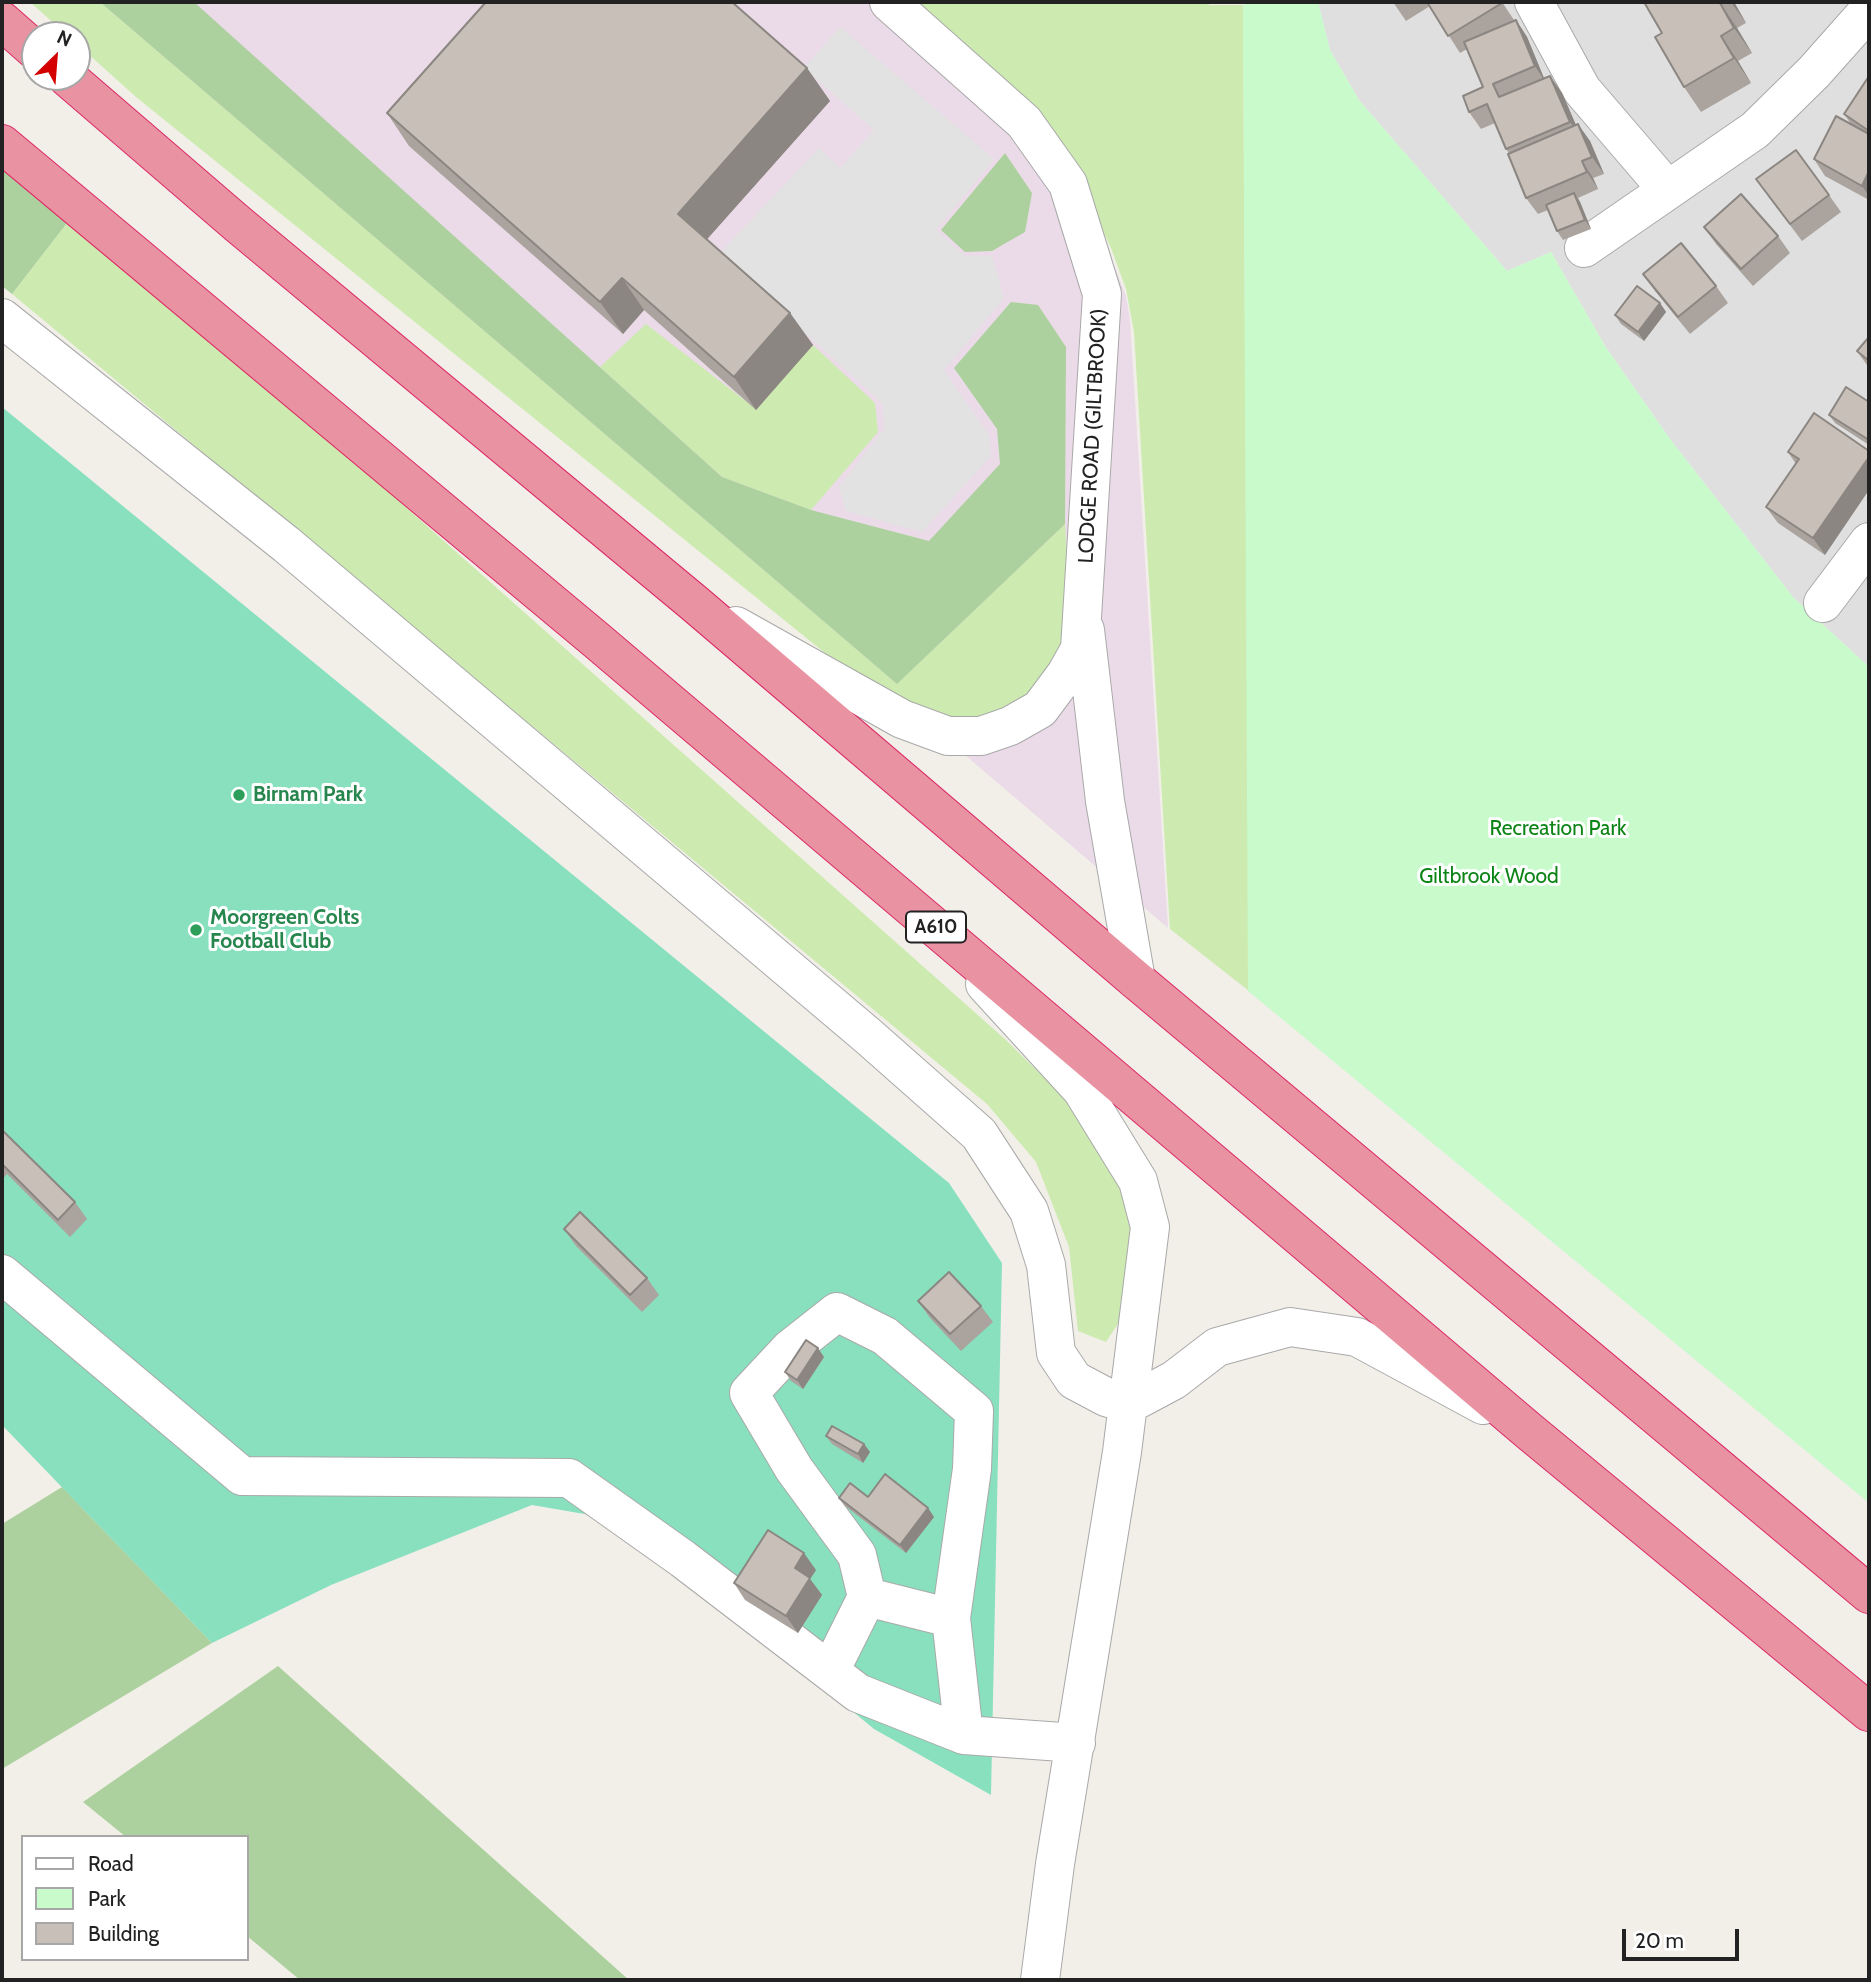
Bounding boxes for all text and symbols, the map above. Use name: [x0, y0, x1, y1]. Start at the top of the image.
north arrow: [21, 21, 91, 91]
text: N: [53, 25, 75, 52]
street label: LODGE ROAD (GILTBROOK): [1074, 308, 1112, 564]
place label: Birnam Park: [253, 782, 363, 808]
marker: Birnam Park: [231, 787, 247, 803]
park label: Recreation Park: [1490, 816, 1626, 842]
park label: Giltbrook Wood: [1419, 864, 1559, 890]
place label: Moorgreen Colts Football Club: [210, 905, 359, 955]
road number: A610: [906, 911, 966, 942]
marker: Moorgreen Colts Football Club: [188, 922, 204, 938]
legend: [21, 1835, 248, 1961]
text: Road: [88, 1851, 134, 1876]
text: Park: [88, 1886, 126, 1911]
scale bar: [1626, 1916, 1743, 1960]
text: Building: [88, 1921, 159, 1946]
text: 20 m: [1635, 1928, 1684, 1953]

